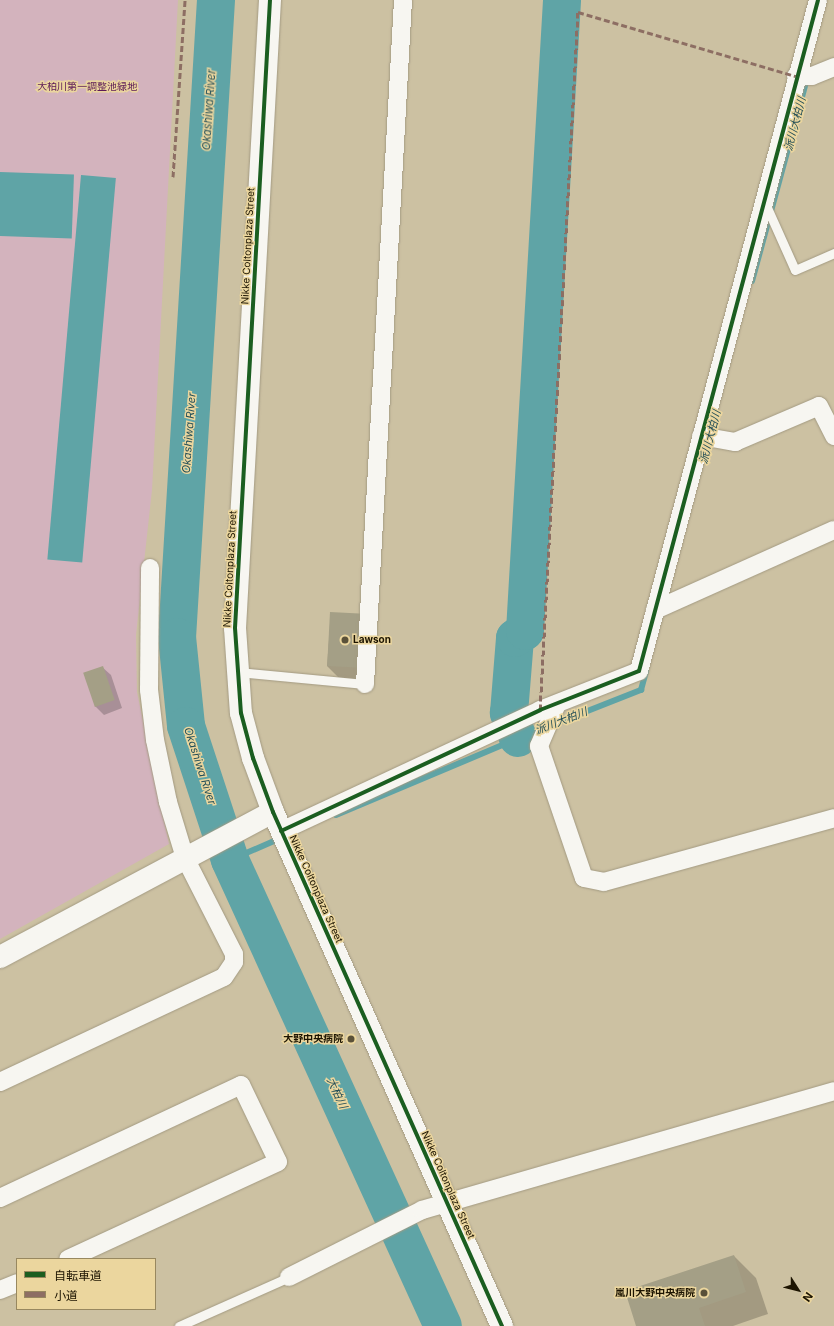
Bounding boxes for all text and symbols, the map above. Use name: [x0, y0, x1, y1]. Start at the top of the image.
water label: Okashiwa River: [200, 69, 218, 151]
park label: 大柏川第一調整池緑地: [37, 81, 137, 93]
water label: 派川大柏川: [782, 96, 808, 152]
street label: Nikke Coltonplaza Street: [239, 187, 257, 305]
water label: Okashiwa River: [180, 392, 198, 474]
water label: 派川大柏川: [697, 409, 723, 465]
street label: Nikke Coltonplaza Street: [221, 510, 239, 628]
place label: Lawson: [353, 634, 391, 646]
marker: Lawson: [340, 635, 350, 645]
water label: 派川大柏川: [533, 705, 589, 737]
water label: Okashiwa River: [181, 726, 219, 806]
street label: Nikke Coltonplaza Street: [287, 833, 345, 945]
place label: 大野中央病院: [283, 1033, 343, 1045]
marker: 大野中央病院: [346, 1034, 356, 1044]
water label: 大柏川: [324, 1075, 350, 1111]
street label: Nikke Coltonplaza Street: [419, 1129, 477, 1241]
legend: [16, 1258, 156, 1310]
text: 自転車道: [54, 1268, 102, 1283]
north arrow: [778, 1270, 818, 1310]
place label: 嵐川大野中央病院: [615, 1287, 695, 1299]
marker: 嵐川大野中央病院: [698, 1287, 710, 1299]
text: 小道: [54, 1288, 78, 1303]
text: N: [800, 1290, 816, 1305]

